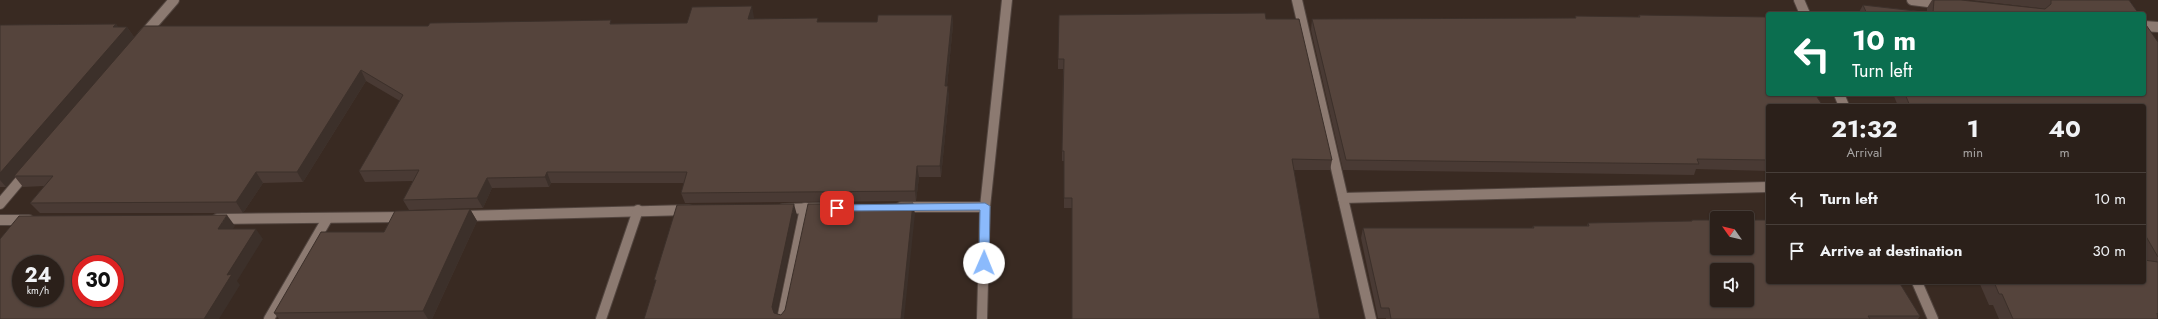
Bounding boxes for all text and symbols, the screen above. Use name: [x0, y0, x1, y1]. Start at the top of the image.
text: 10 m: [1852, 20, 1916, 61]
icon: left: [1786, 28, 1838, 80]
text: Turn left: [1852, 58, 1912, 84]
text: 21:32: [1831, 111, 1898, 146]
text: 1: [1967, 111, 1979, 146]
text: 40: [2048, 111, 2081, 146]
text: Arrival: [1846, 143, 1882, 162]
text: min: [1963, 143, 1983, 162]
text: m: [2059, 143, 2070, 162]
icon: left: [1786, 188, 1808, 210]
text: Turn left: [1820, 188, 1878, 210]
text: 10 m: [2094, 188, 2126, 210]
pin: [820, 191, 854, 225]
icon: arrive: [826, 197, 848, 219]
north arrow: [1710, 211, 1754, 255]
map controls: [1710, 211, 1754, 307]
icon: arrive: [1786, 240, 1808, 262]
text: Arrive at destination: [1820, 240, 1962, 262]
text: 30 m: [2093, 240, 2126, 262]
position arrow: [963, 242, 1005, 284]
speed limit sign: 30: [72, 255, 124, 307]
text: 24: [24, 261, 52, 290]
button: sound: [1710, 263, 1754, 307]
text: km/h: [27, 283, 49, 298]

